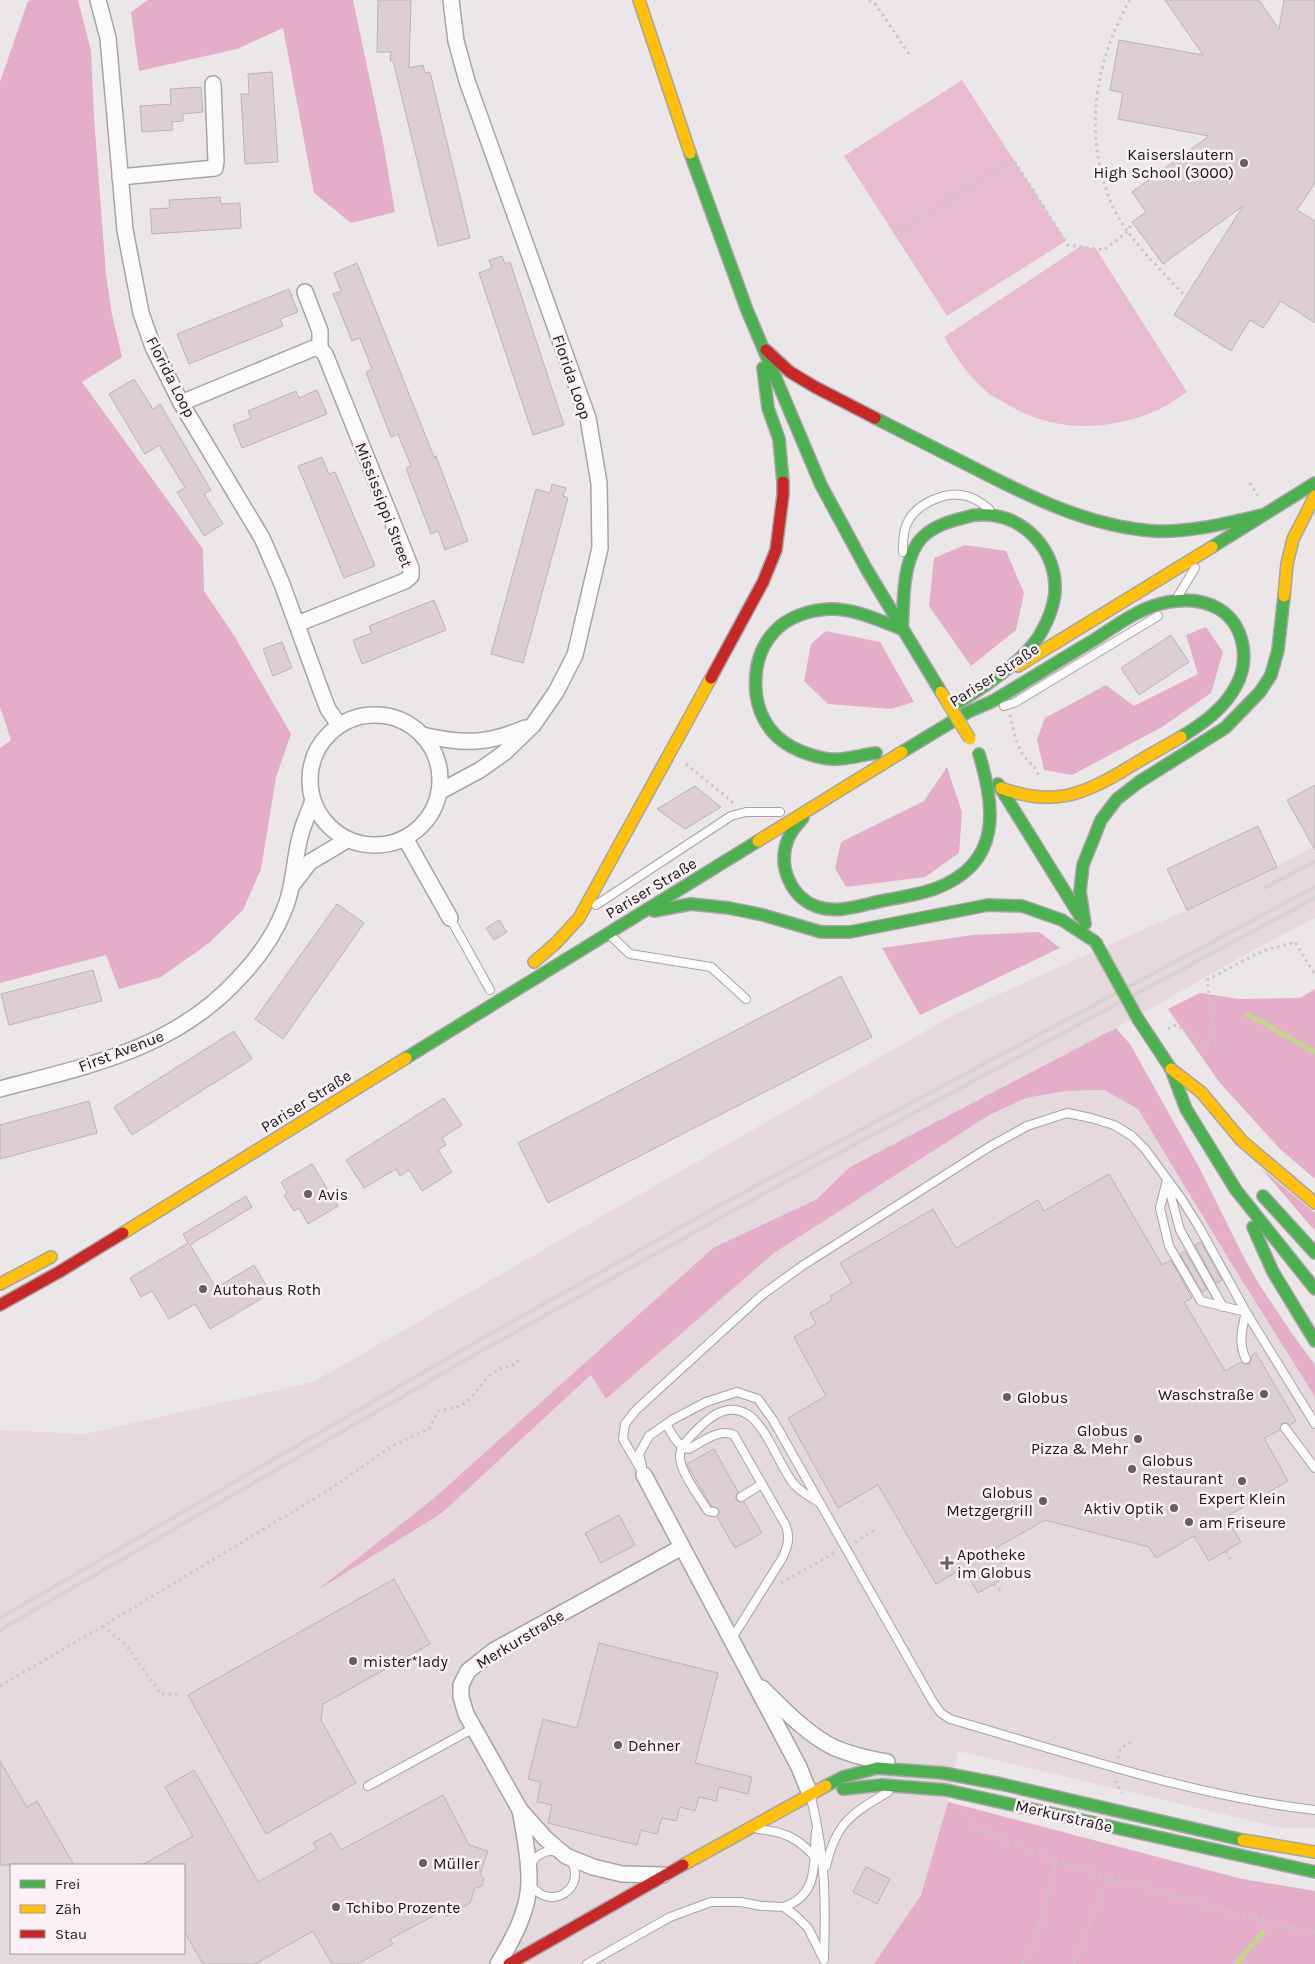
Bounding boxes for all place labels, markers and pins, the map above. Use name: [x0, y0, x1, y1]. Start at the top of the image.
place label: Kaiserslautern High School (3000): [1093, 145, 1234, 182]
marker: Kaiserslautern High School (3000): [1238, 157, 1250, 169]
place label: Avis: [318, 1185, 348, 1204]
marker: Avis: [302, 1188, 314, 1200]
place label: Autohaus Roth: [213, 1280, 321, 1299]
marker: Autohaus Roth: [197, 1283, 209, 1295]
place label: Waschstraße: [1158, 1385, 1254, 1404]
place label: Globus: [1017, 1388, 1068, 1407]
marker: Waschstraße: [1258, 1388, 1270, 1400]
marker: Globus: [1001, 1391, 1013, 1403]
place label: Globus Pizza & Mehr: [1031, 1421, 1128, 1458]
marker: Globus Pizza & Mehr: [1132, 1433, 1144, 1445]
place label: Globus Restaurant: [1142, 1451, 1223, 1488]
marker: Globus Restaurant: [1126, 1463, 1138, 1475]
marker: Expert Klein: [1236, 1475, 1248, 1487]
place label: Globus Metzgergrill: [946, 1483, 1033, 1520]
place label: Expert Klein: [1198, 1489, 1286, 1508]
marker: Globus Metzgergrill: [1037, 1495, 1049, 1507]
place label: Aktiv Optik: [1084, 1499, 1164, 1518]
marker: Aktiv Optik: [1168, 1502, 1180, 1514]
place label: am Friseure: [1199, 1513, 1286, 1532]
marker: am Friseure: [1183, 1516, 1195, 1528]
place label: Apotheke im Globus: [957, 1545, 1032, 1582]
marker: Apotheke im Globus: [941, 1557, 953, 1569]
place label: mister*lady: [363, 1652, 449, 1671]
marker: mister*lady: [347, 1655, 359, 1667]
place label: Dehner: [628, 1736, 680, 1755]
marker: Dehner: [612, 1739, 624, 1751]
place label: Müller: [433, 1854, 479, 1873]
marker: Müller: [417, 1857, 429, 1869]
place label: Tchibo Prozente: [346, 1898, 461, 1917]
marker: Tchibo Prozente: [330, 1901, 342, 1913]

